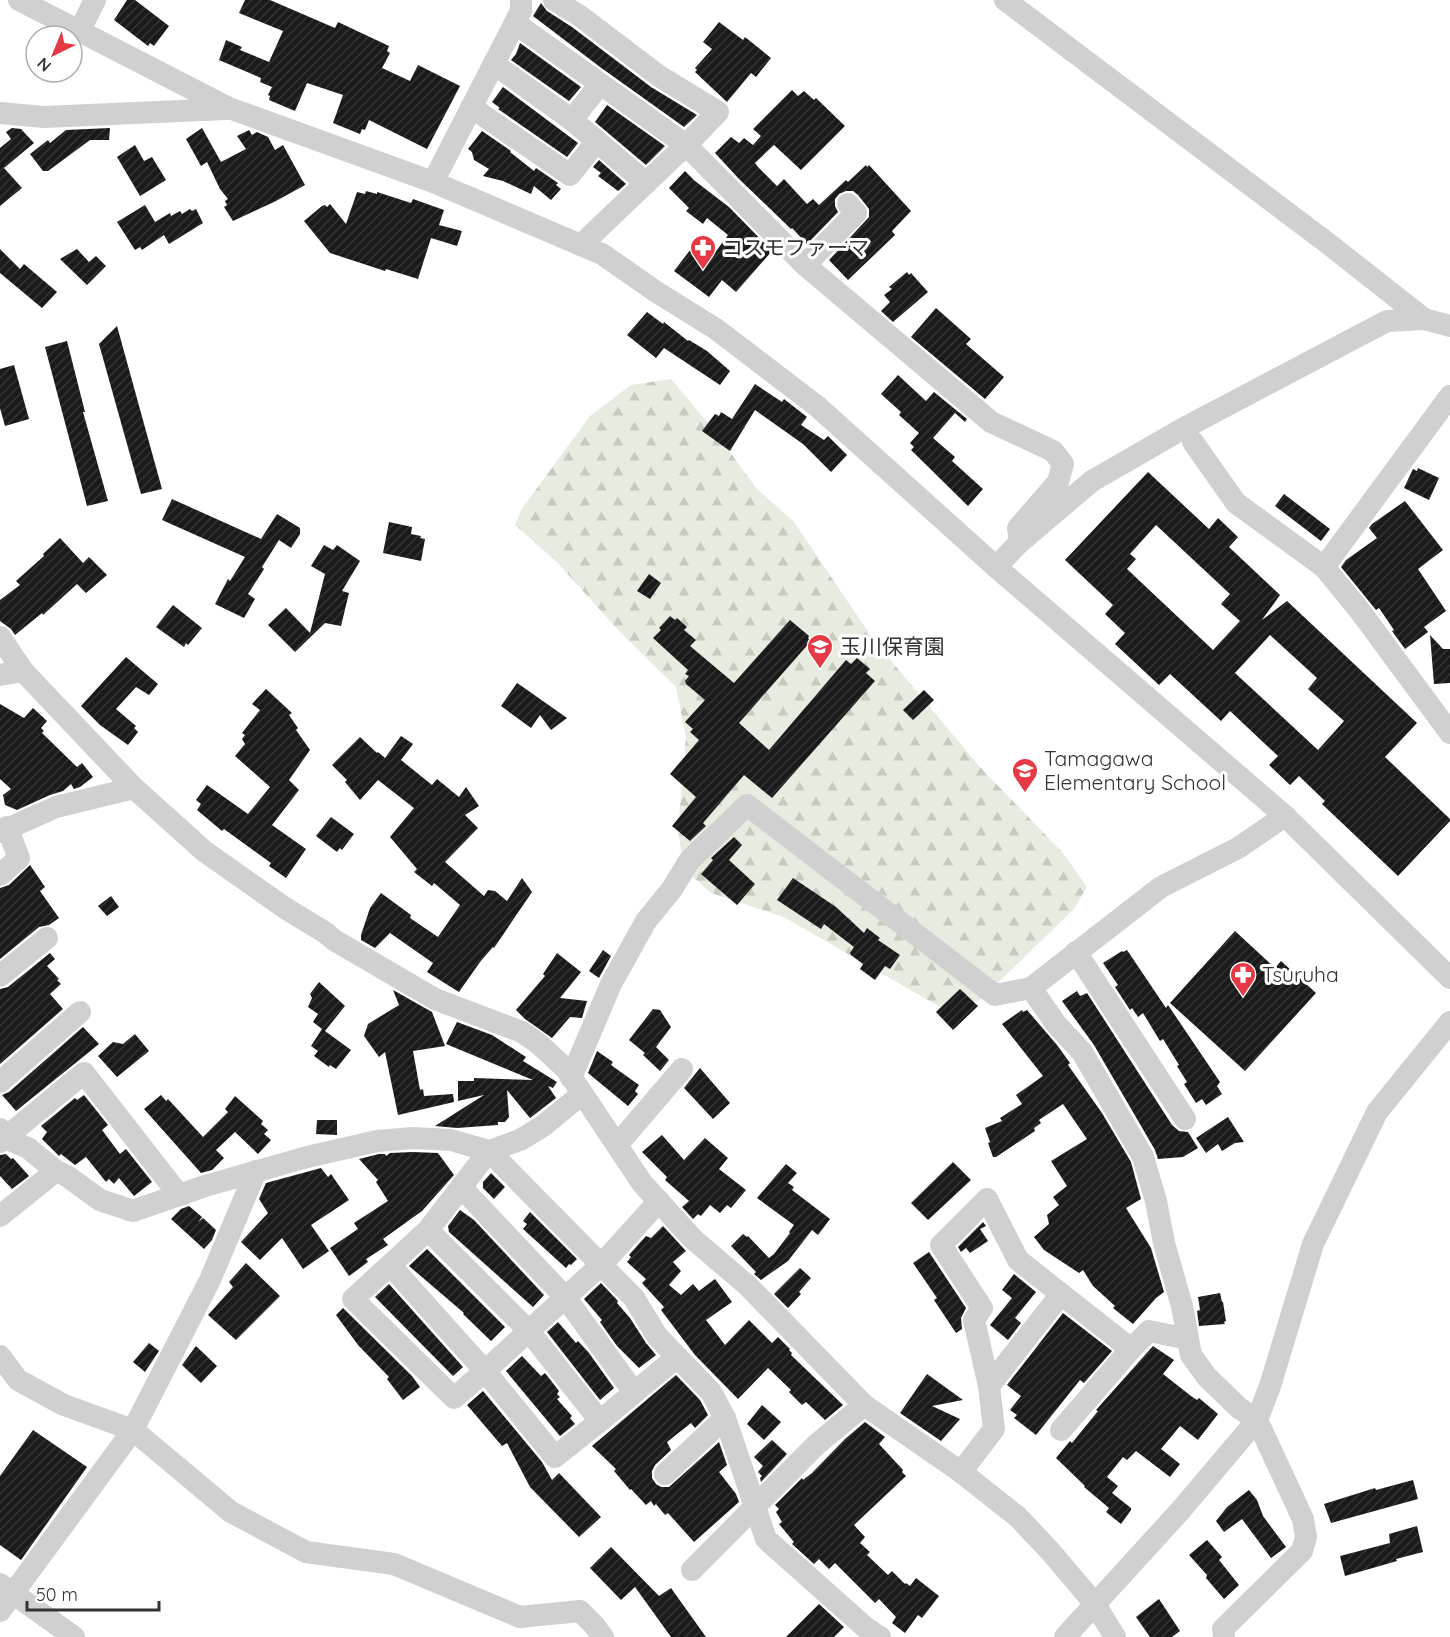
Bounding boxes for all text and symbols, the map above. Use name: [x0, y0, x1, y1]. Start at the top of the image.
north arrow: [24, 24, 84, 84]
text: N: [33, 54, 55, 76]
pharmacy icon: コスモファーマ: [688, 233, 718, 271]
place label: コスモファーマ: [722, 234, 869, 260]
school or university icon: 玉川保育園: [805, 632, 835, 670]
place label: 玉川保育園: [840, 633, 945, 659]
place label: Tamagawa Elementary School: [1044, 745, 1226, 795]
school or university icon: Tamagawa Elementary School: [1010, 756, 1040, 794]
pharmacy icon: Tsuruha: [1228, 960, 1258, 998]
place label: Tsuruha: [1262, 961, 1339, 987]
scale bar: [27, 1574, 159, 1612]
text: 50 m: [36, 1583, 78, 1606]

